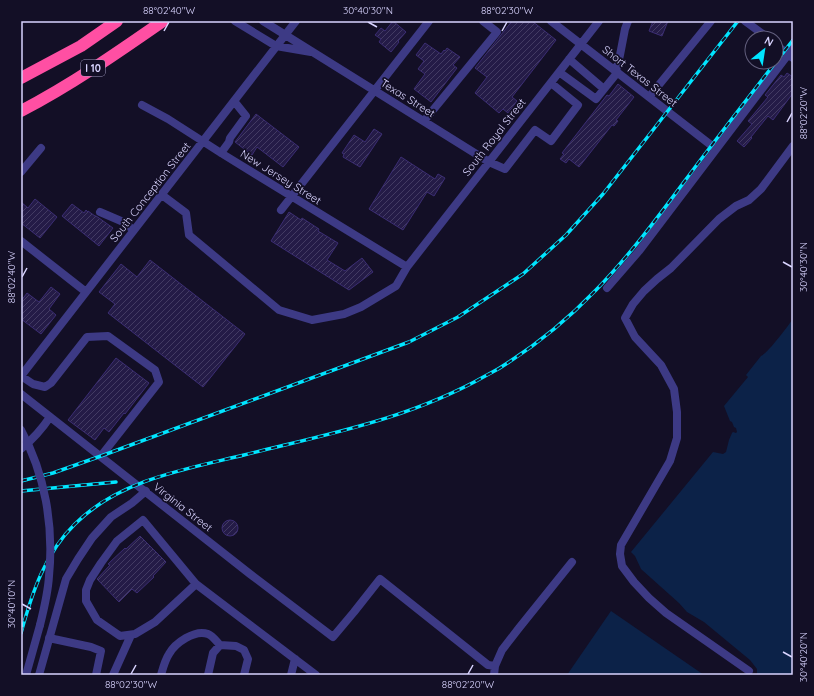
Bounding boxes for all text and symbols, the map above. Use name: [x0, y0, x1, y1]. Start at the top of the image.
text: 88°02'40"W: [143, 4, 195, 17]
text: 30°40'30"N: [343, 4, 393, 17]
text: 88°02'30"W: [481, 4, 533, 17]
north arrow: [744, 30, 784, 70]
text: N: [762, 33, 776, 49]
street label: Short Texas Street: [600, 42, 681, 110]
road number: I 10: [81, 60, 105, 76]
street label: Texas Street: [378, 76, 438, 120]
text: 88°02'20"W: [797, 86, 810, 139]
street label: South Royal Street: [459, 95, 529, 179]
street label: South Conception Street: [107, 139, 194, 245]
street label: New Jersey Street: [238, 146, 324, 208]
text: 30°40'30"N: [797, 242, 810, 292]
text: 88°02'40"W: [5, 251, 18, 303]
street label: Virginia Street: [151, 480, 216, 535]
text: 30°40'10"N: [5, 580, 18, 628]
text: 30°40'20"N: [797, 632, 810, 682]
text: 88°02'30"W: [105, 678, 157, 691]
text: 88°02'20"W: [442, 678, 495, 691]

